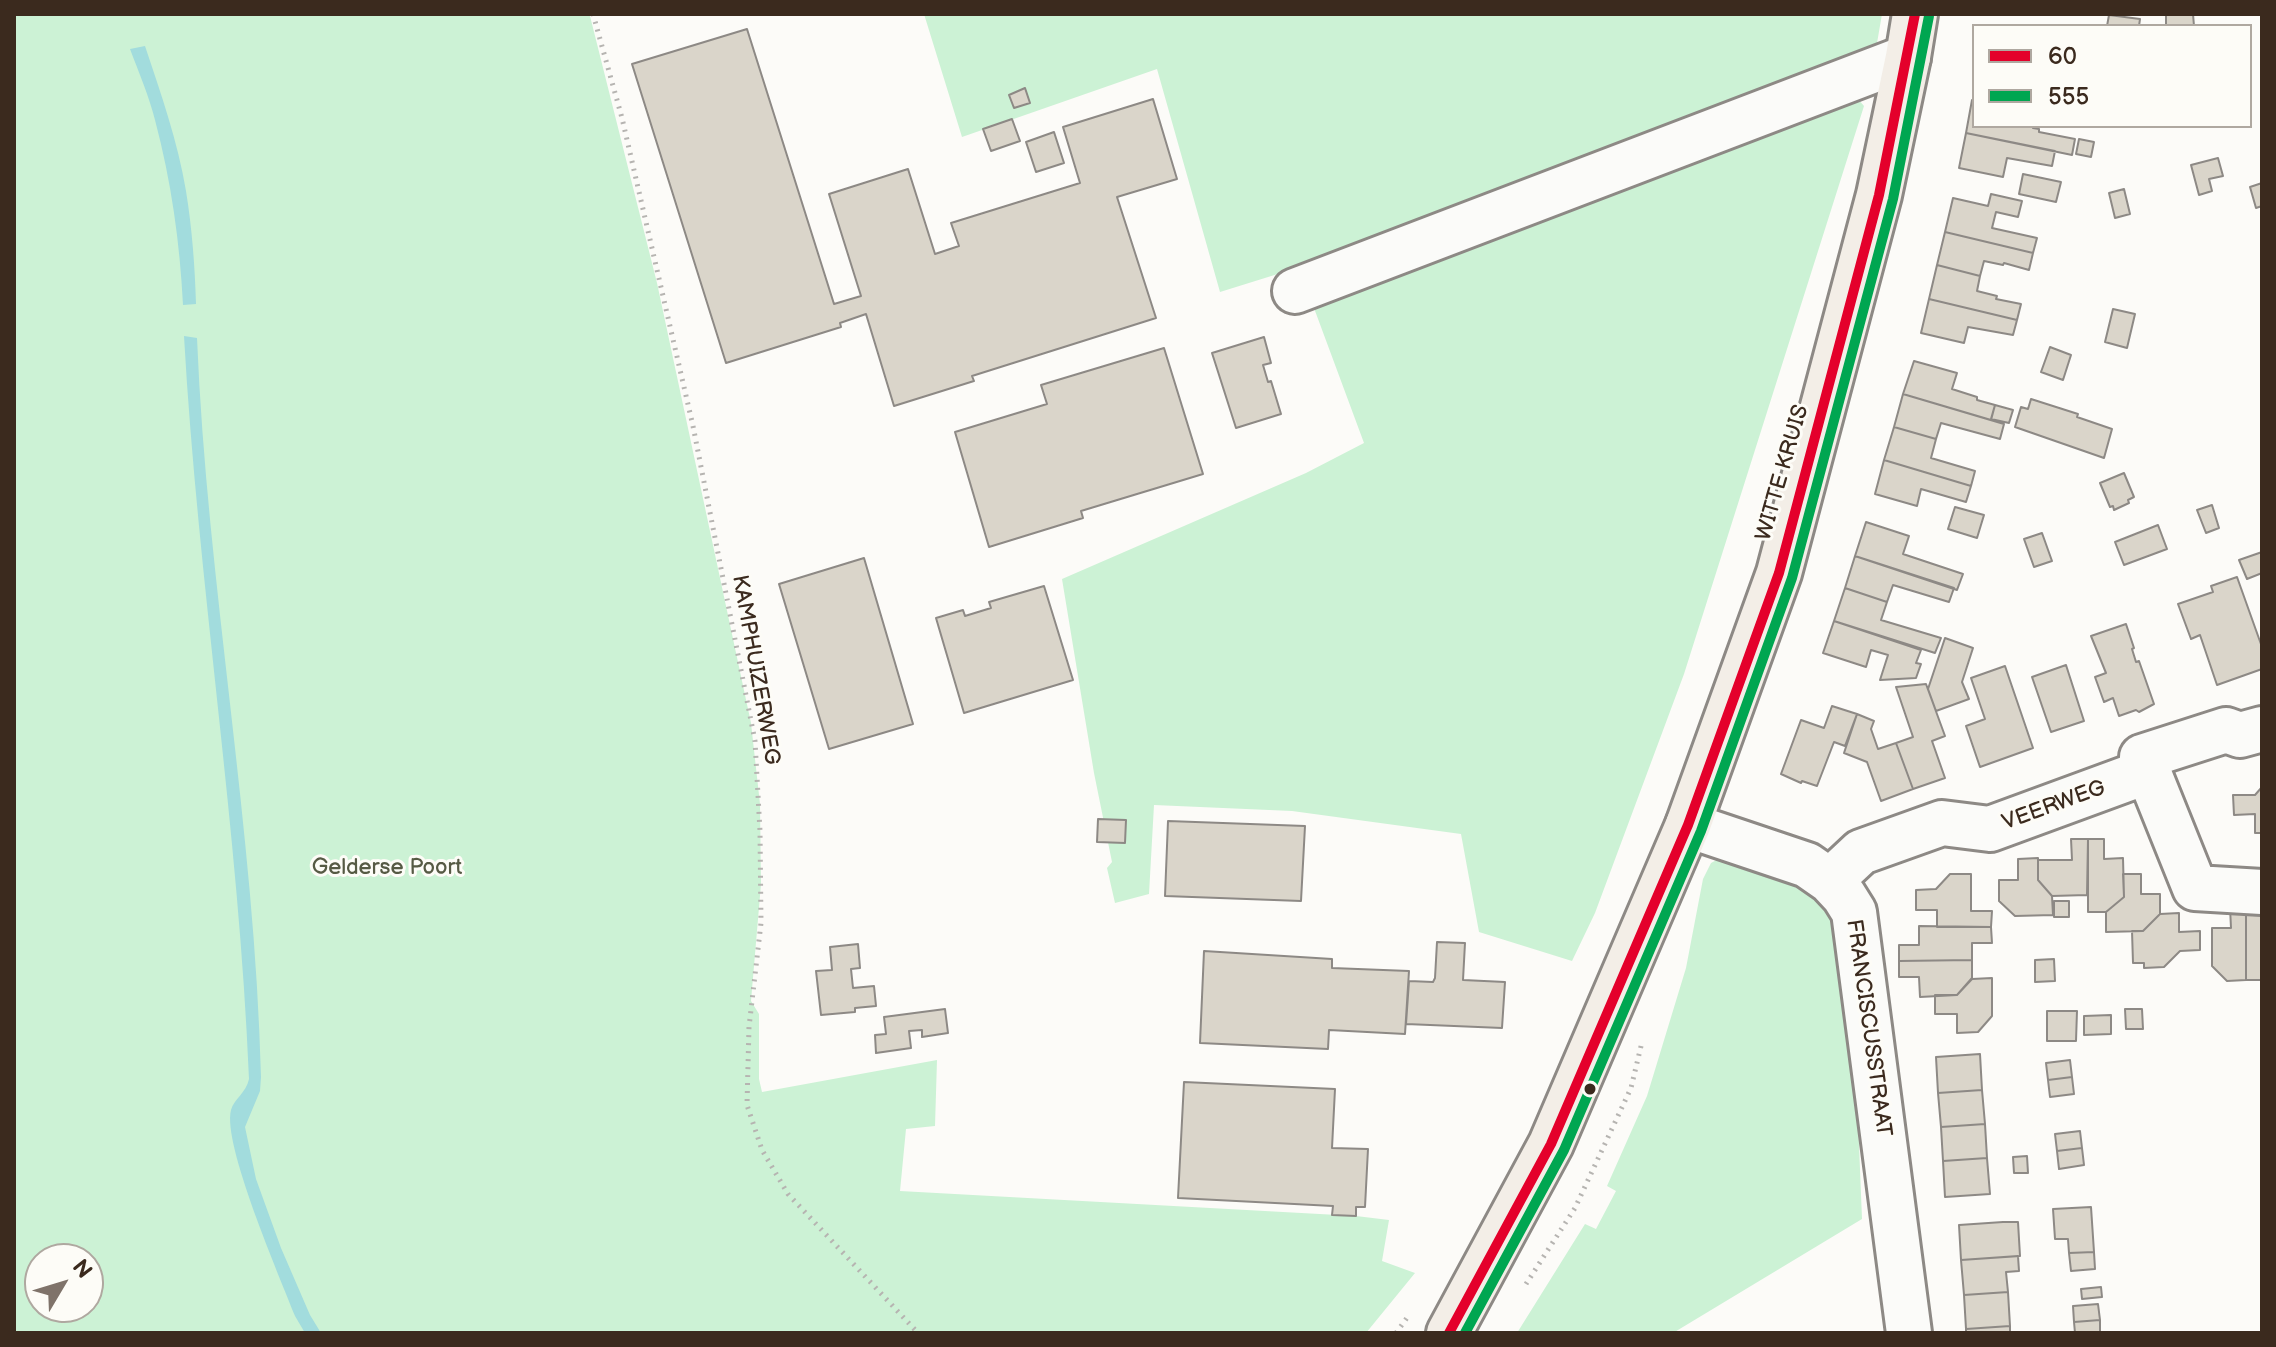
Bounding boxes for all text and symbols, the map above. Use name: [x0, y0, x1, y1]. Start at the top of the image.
legend: [1972, 24, 2252, 128]
text: 60: [2048, 42, 2077, 71]
text: 555: [2048, 82, 2089, 111]
street label: WITTE KRUIS: [1751, 402, 1815, 544]
street label: KAMPHUIZERWEG: [725, 573, 785, 767]
street label: VEERWEG: [1999, 775, 2109, 837]
park label: Gelderse Poort: [312, 855, 462, 881]
street label: FRANCISCUSSTRAAT: [1840, 918, 1896, 1138]
unlabelled marker: [1582, 1081, 1598, 1097]
north arrow: [24, 1243, 104, 1323]
text: N: [66, 1254, 97, 1284]

